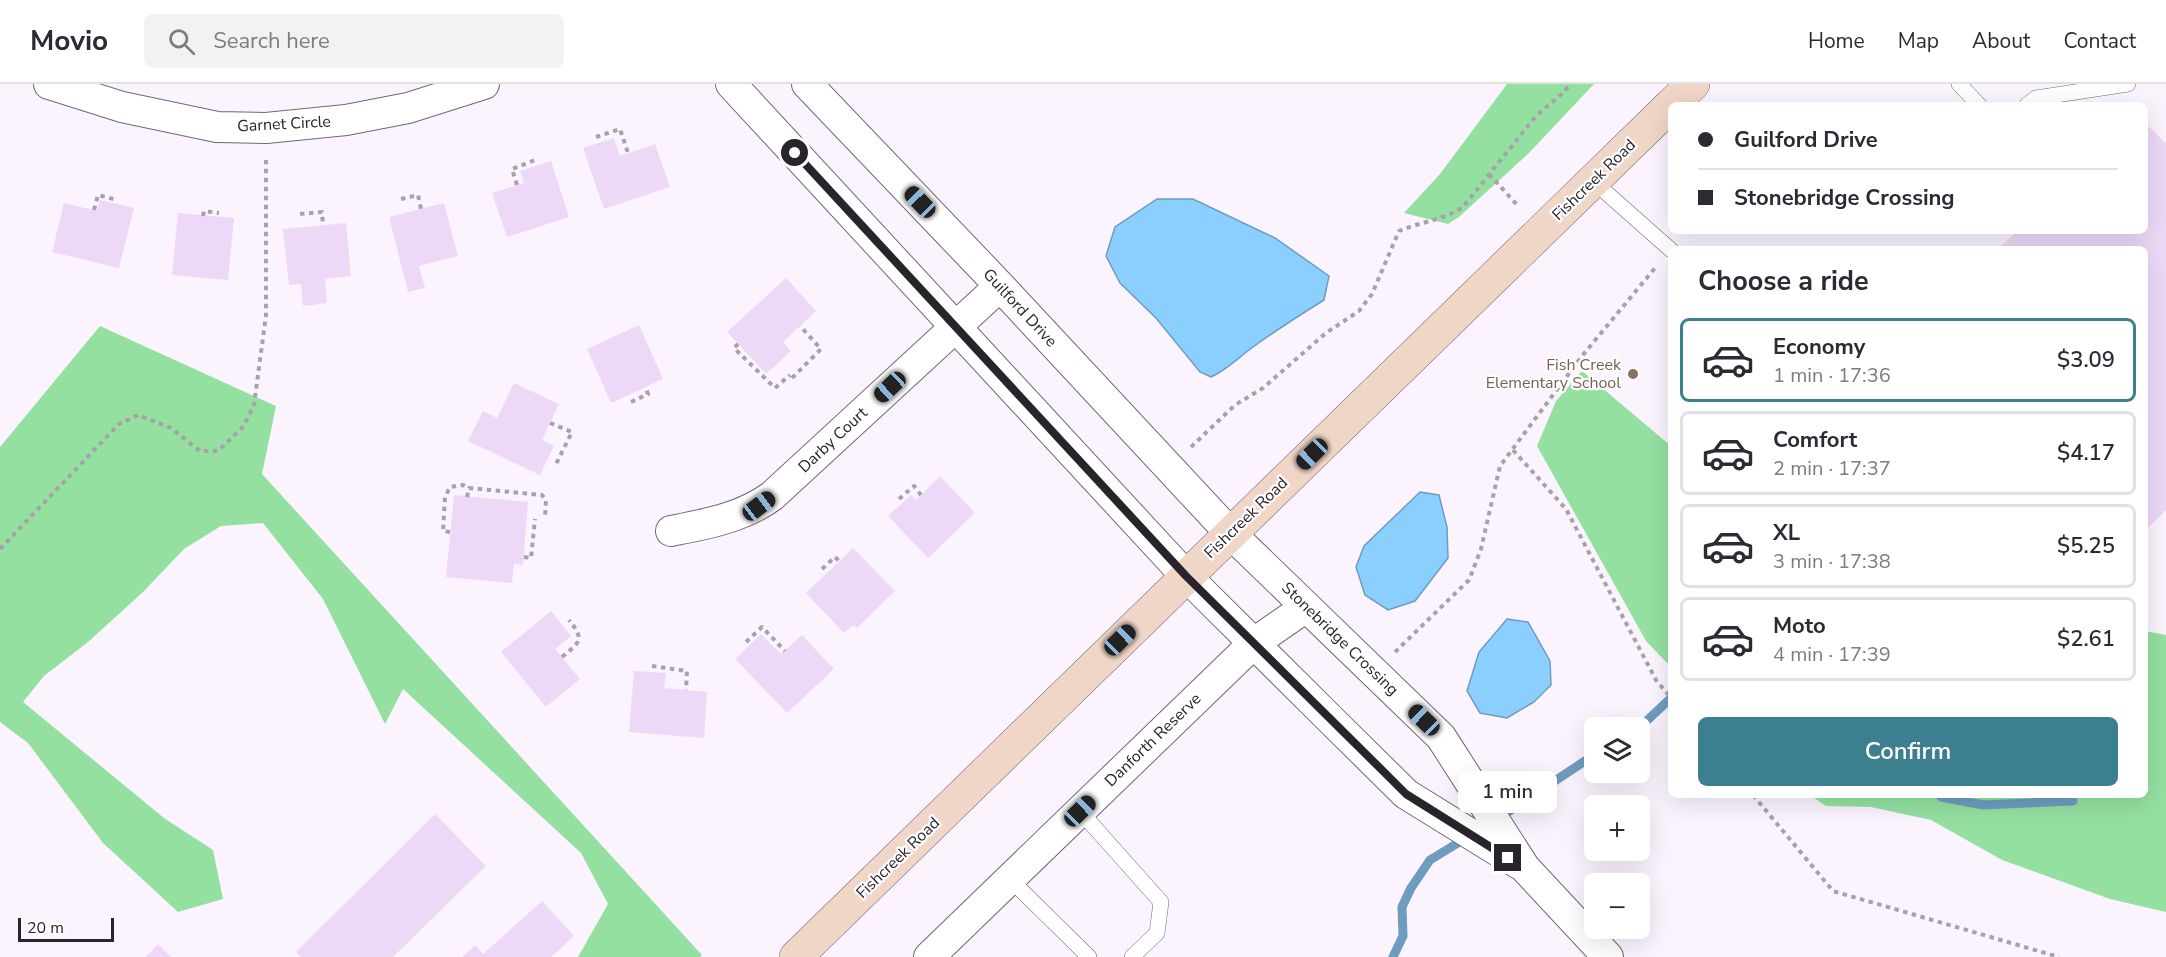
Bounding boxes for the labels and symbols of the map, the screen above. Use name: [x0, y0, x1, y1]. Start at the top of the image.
street label: Garnet Circle: [237, 111, 331, 137]
street label: Fishcreek Road: [1547, 134, 1641, 226]
route start: [781, 139, 808, 166]
car: [901, 183, 939, 221]
street label: Guilford Drive: [978, 264, 1062, 352]
place label: Fish Creek Elementary School: [1486, 354, 1622, 394]
marker: Fish Creek Elementary School: [1626, 367, 1640, 381]
car: [871, 368, 909, 406]
street label: Darby Court: [794, 402, 873, 478]
car: [1293, 435, 1331, 473]
street label: Fishcreek Road: [1199, 472, 1293, 564]
car: [739, 488, 779, 524]
street label: Stonebridge Crossing: [1277, 577, 1403, 701]
car: [1101, 621, 1139, 659]
street label: Danforth Reserve: [1100, 688, 1206, 792]
car: [1405, 701, 1443, 739]
callout: 1 min: [1458, 771, 1558, 813]
car: [1061, 792, 1099, 830]
street label: Fishcreek Road: [851, 812, 945, 904]
route end: [1494, 844, 1521, 871]
scale bar: [18, 915, 114, 942]

